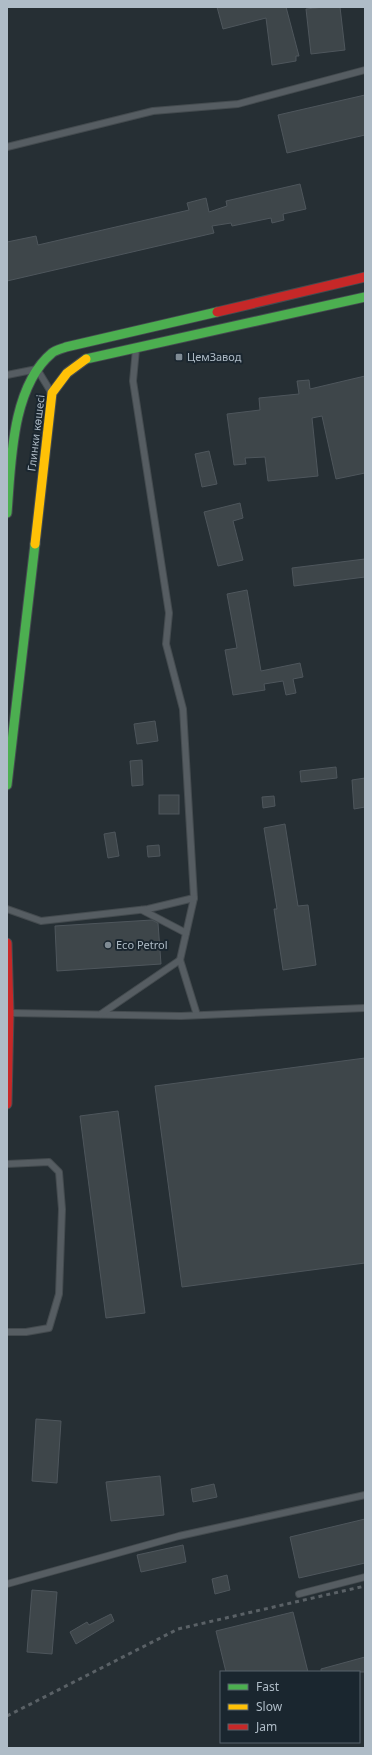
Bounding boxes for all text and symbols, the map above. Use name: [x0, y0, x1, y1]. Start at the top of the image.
place label: ЦемЗавод: [187, 349, 242, 364]
marker: ЦемЗавод: [174, 352, 184, 362]
street label: Глинки көшесі: [23, 394, 48, 472]
place label: Eco Petrol: [116, 937, 168, 952]
marker: Eco Petrol: [103, 940, 113, 950]
legend: [220, 1671, 360, 1743]
text: Fast: [256, 1678, 280, 1695]
text: Slow: [256, 1698, 283, 1715]
text: Jam: [255, 1718, 277, 1735]

